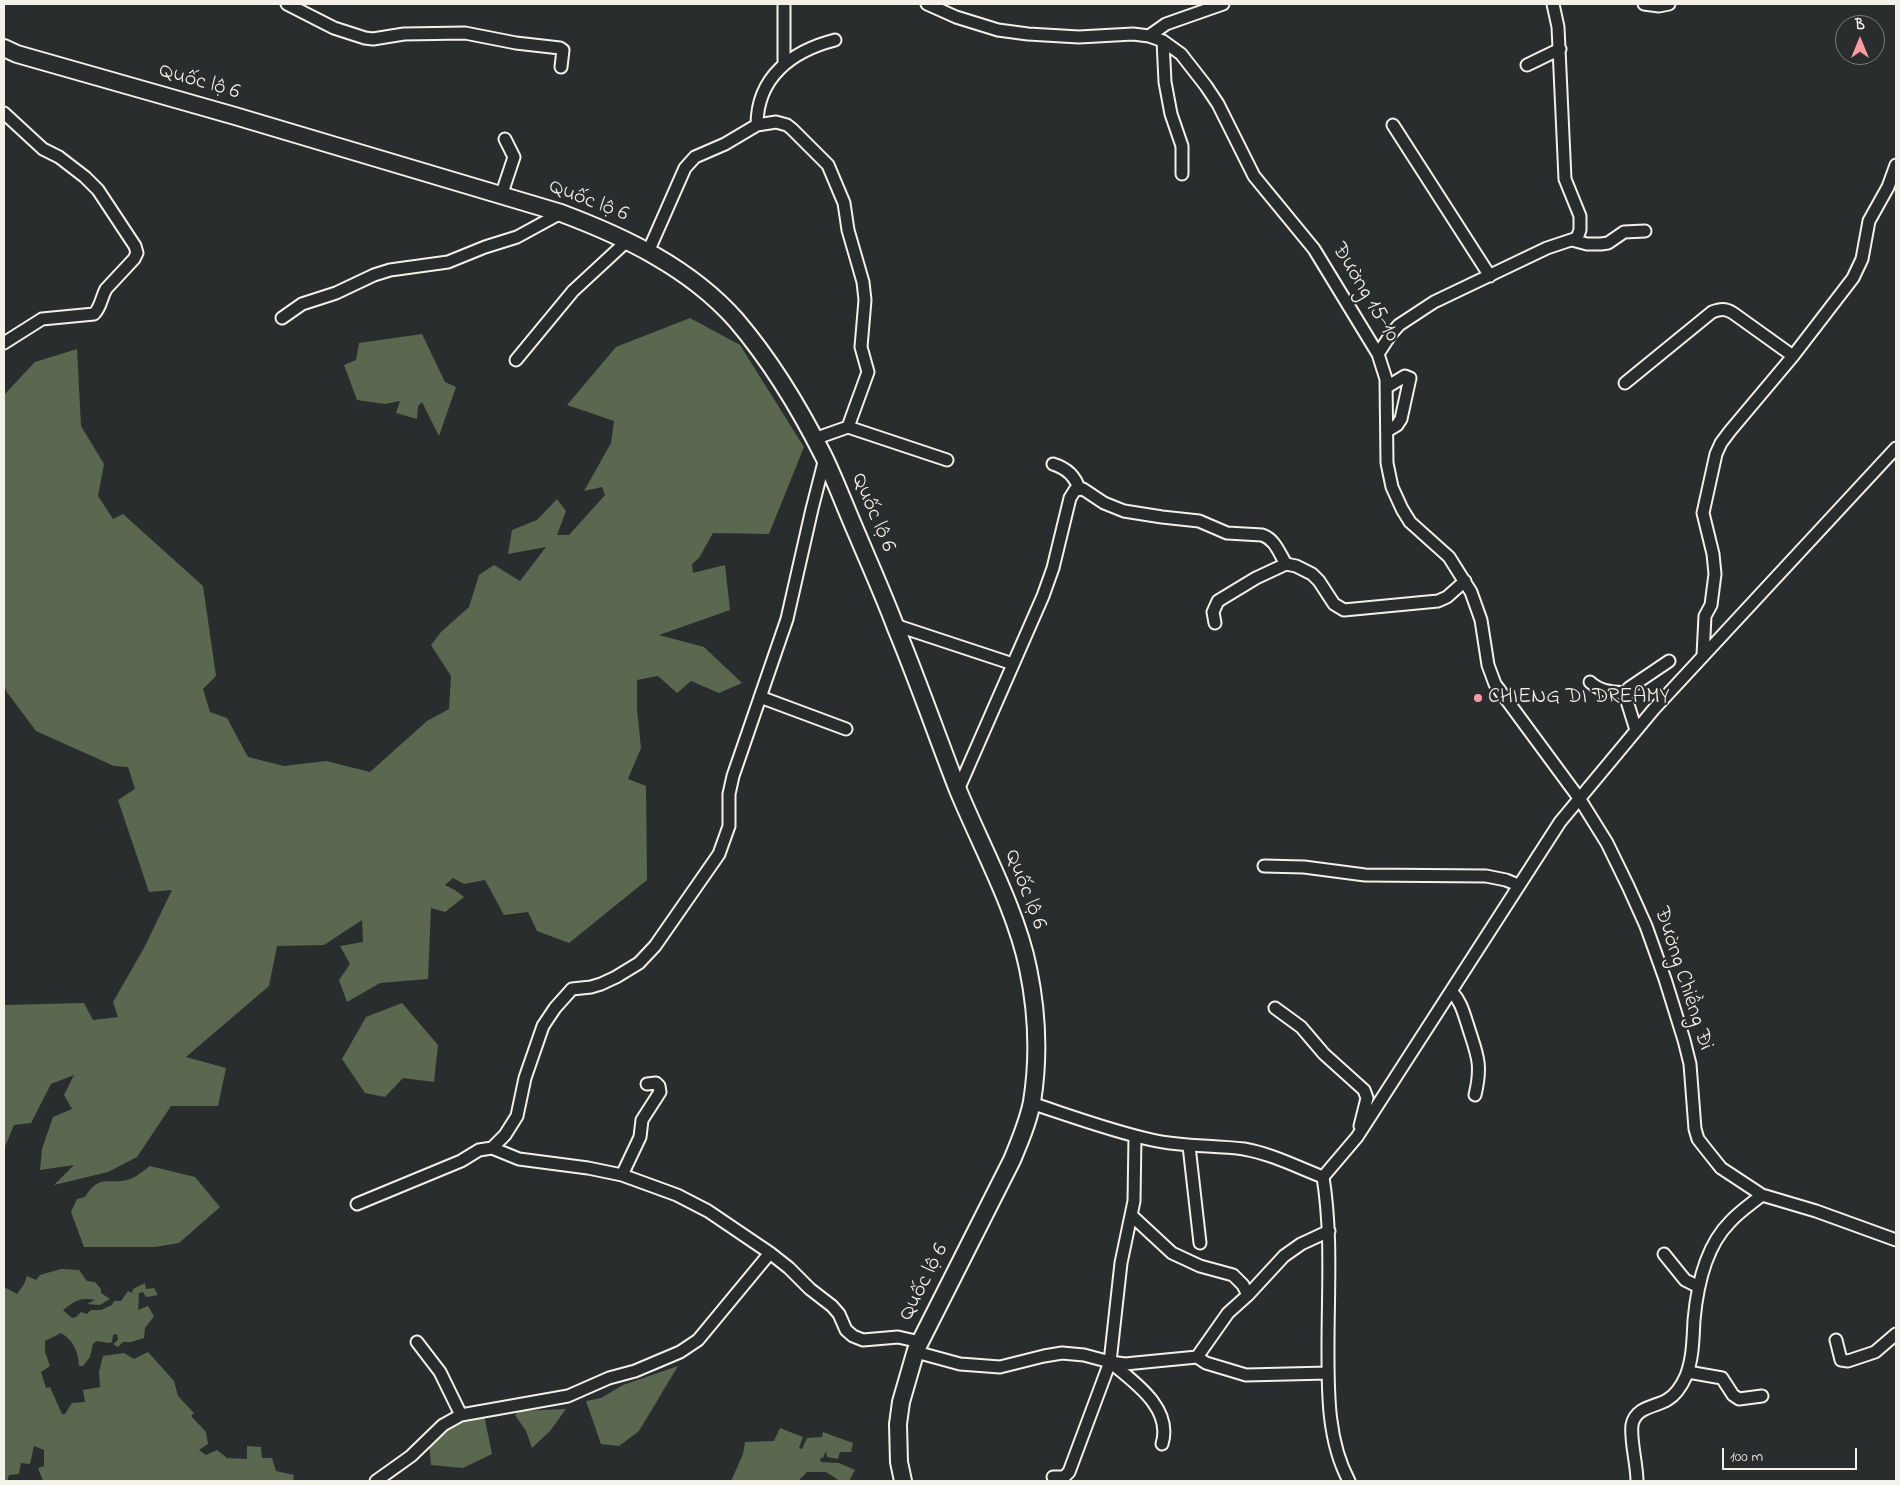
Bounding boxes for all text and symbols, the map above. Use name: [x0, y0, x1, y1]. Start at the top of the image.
north arrow: [1835, 15, 1885, 65]
text: B: [1855, 15, 1865, 36]
street label: Quốc lộ 6: [155, 59, 243, 107]
street label: Quốc lộ 6: [545, 175, 631, 229]
street label: Đường 15-10: [1324, 239, 1404, 347]
street label: Quốc lộ 6: [844, 470, 900, 556]
place label: CHIENG DI DREAMY: [1488, 685, 1670, 711]
marker: CHIENG DI DREAMY: [1472, 692, 1484, 704]
street label: Quốc lộ 6: [997, 847, 1051, 933]
street label: Đường Chiềng Đi: [1646, 904, 1718, 1054]
street label: Quốc lộ 6: [894, 1240, 956, 1326]
scale bar: [1725, 1438, 1860, 1470]
text: 100 m: [1730, 1446, 1763, 1468]

